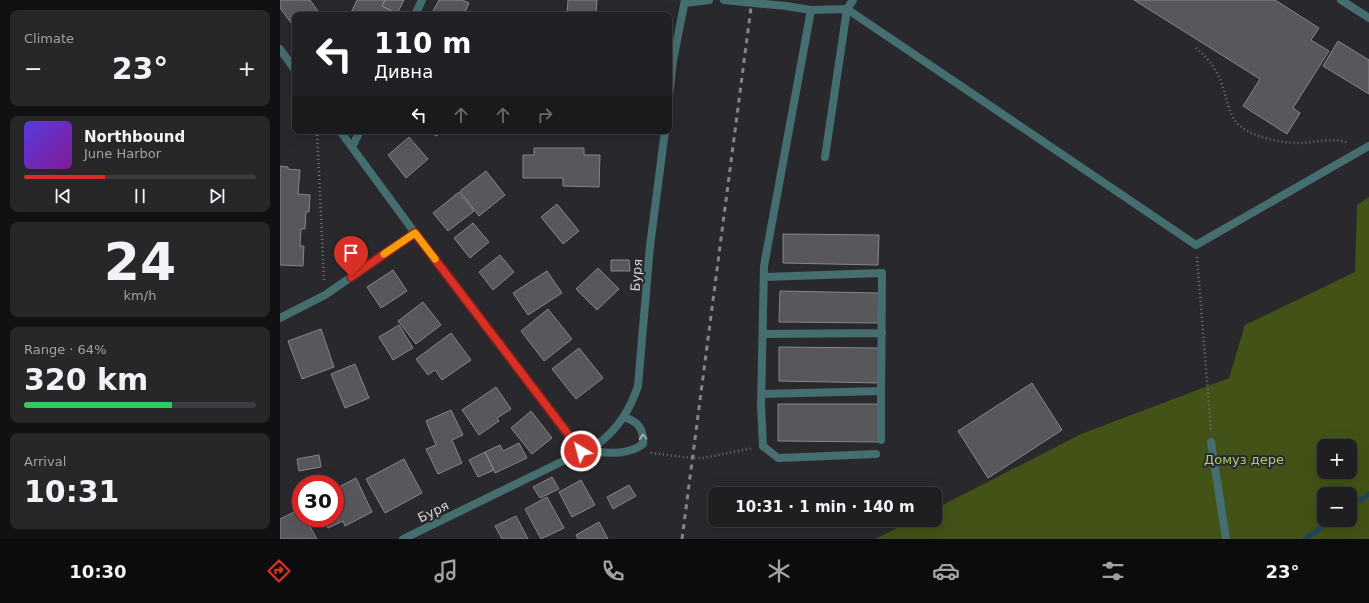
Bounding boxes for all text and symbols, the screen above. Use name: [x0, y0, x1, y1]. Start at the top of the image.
text: 110 m: [374, 27, 471, 60]
icon: left: [308, 28, 360, 80]
text: Climate: [24, 31, 74, 46]
text: 23°: [112, 51, 168, 86]
text: −: [24, 56, 42, 81]
text: +: [238, 56, 256, 81]
text: Дивна: [374, 61, 433, 82]
icon: left: [408, 104, 430, 126]
icon: ahead: [450, 104, 472, 126]
icon: ahead: [492, 104, 514, 126]
icon: right: [534, 104, 556, 126]
text: Northbound: [84, 128, 185, 146]
text: June Harbor: [84, 146, 161, 161]
icon: previous: [52, 185, 74, 207]
icon: pause: [129, 185, 151, 207]
icon: next: [206, 185, 228, 207]
text: 24: [104, 232, 176, 292]
pin: [334, 236, 368, 277]
icon: arrive: [340, 242, 362, 264]
street label: Буря: [628, 258, 645, 292]
text: km/h: [124, 288, 156, 303]
text: Range · 64%: [24, 342, 107, 357]
text: 320 km: [24, 362, 148, 397]
position arrow: [560, 430, 602, 472]
one-way arrow: [638, 434, 647, 440]
map controls: [1317, 439, 1357, 527]
button: +: [1317, 439, 1357, 479]
park label: Домуз дере: [1204, 452, 1284, 467]
text: Arrival: [24, 454, 66, 469]
text: 10:31: [24, 474, 120, 509]
speed limit sign: 30: [292, 475, 344, 527]
button: −: [1317, 487, 1357, 527]
street label: Буря: [415, 498, 451, 525]
text: 10:31 · 1 min · 140 m: [735, 498, 915, 516]
icon: directions: [265, 557, 293, 585]
icon: music: [432, 557, 460, 585]
icon: phone: [599, 557, 627, 585]
icon: climate: [765, 557, 793, 585]
icon: car: [932, 557, 960, 585]
icon: filters: [1099, 557, 1127, 585]
text: 10:30: [69, 561, 127, 582]
text: 23°: [1266, 561, 1300, 582]

